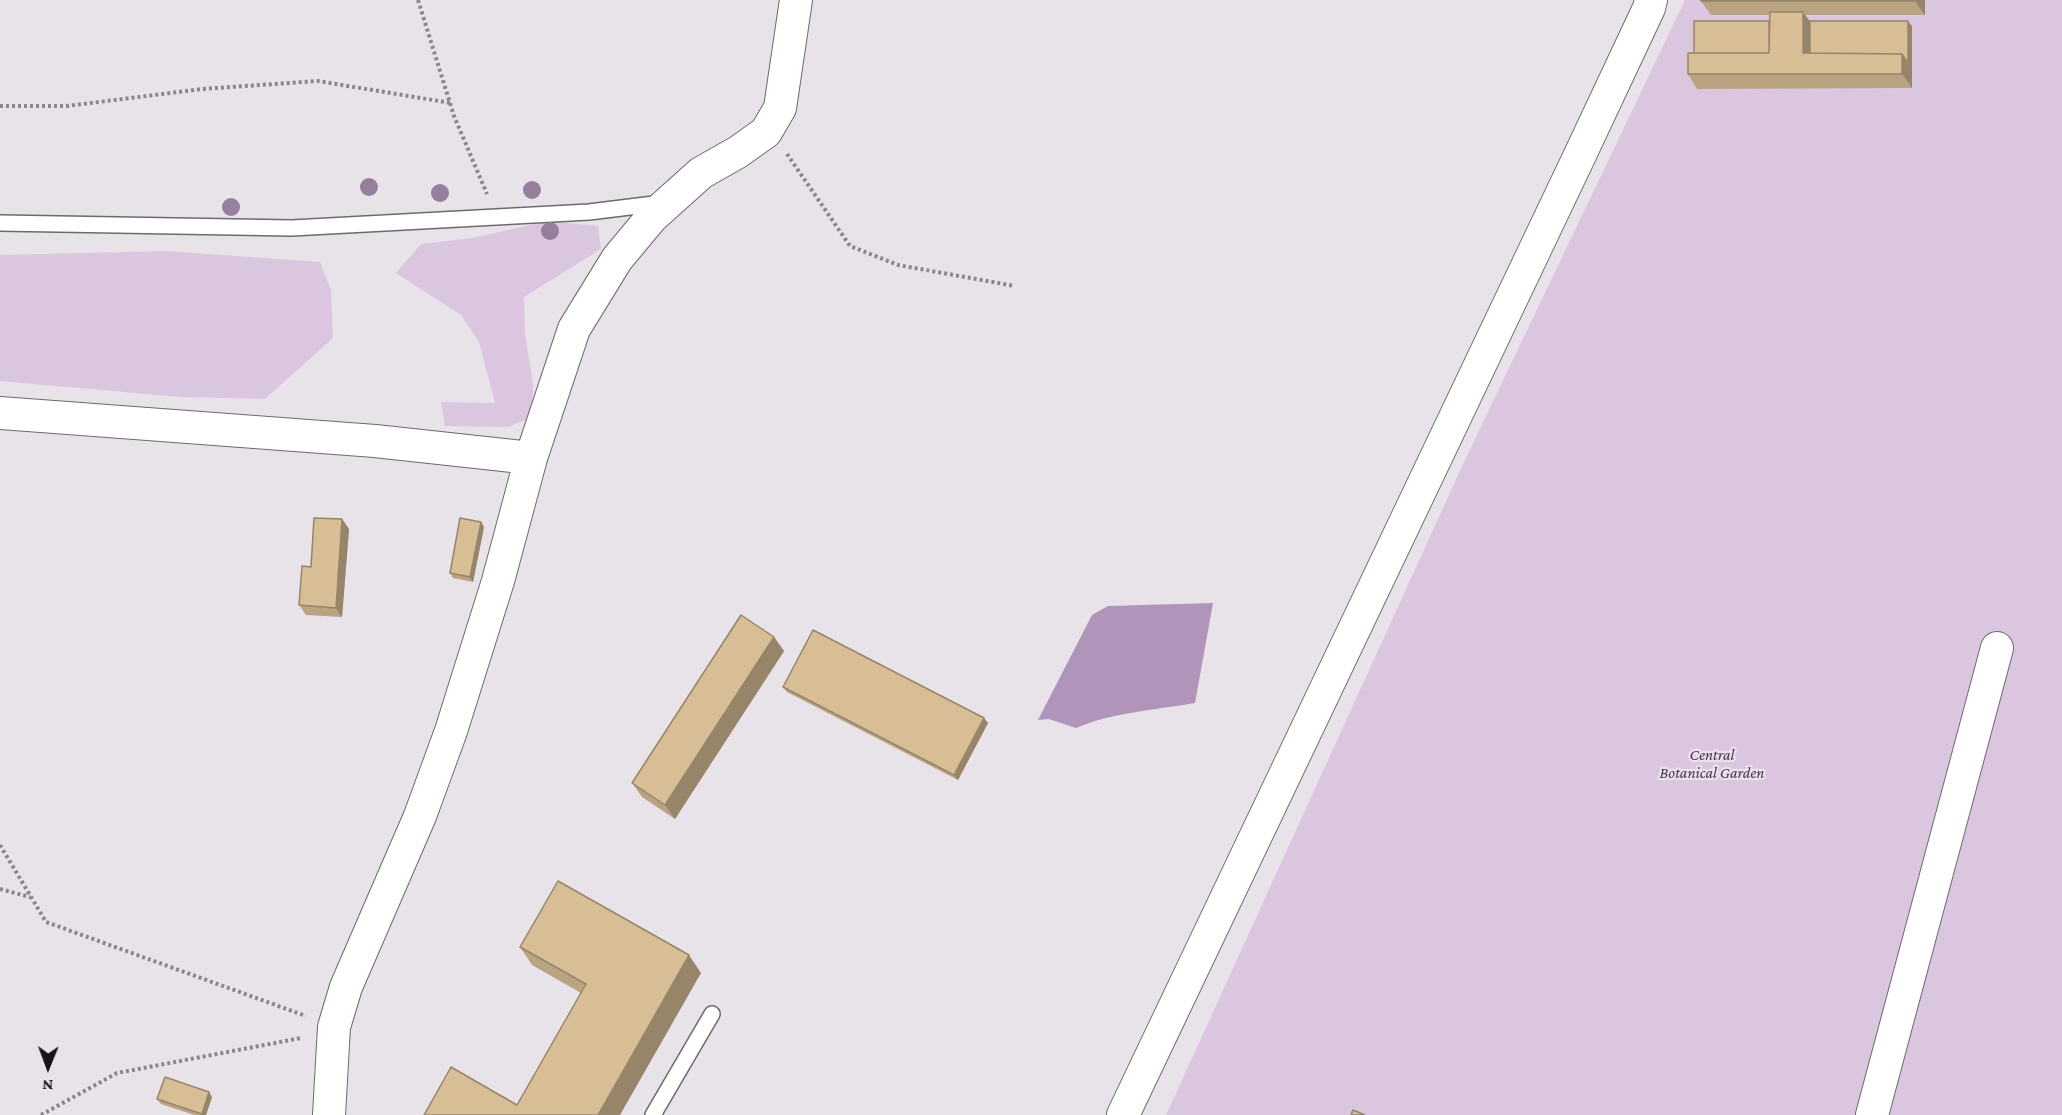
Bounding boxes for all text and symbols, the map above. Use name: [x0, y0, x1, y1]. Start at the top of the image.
park label: Central Botanical Garden: [1660, 745, 1764, 783]
north arrow: [18, 1037, 78, 1097]
text: N: [42, 1077, 53, 1094]

